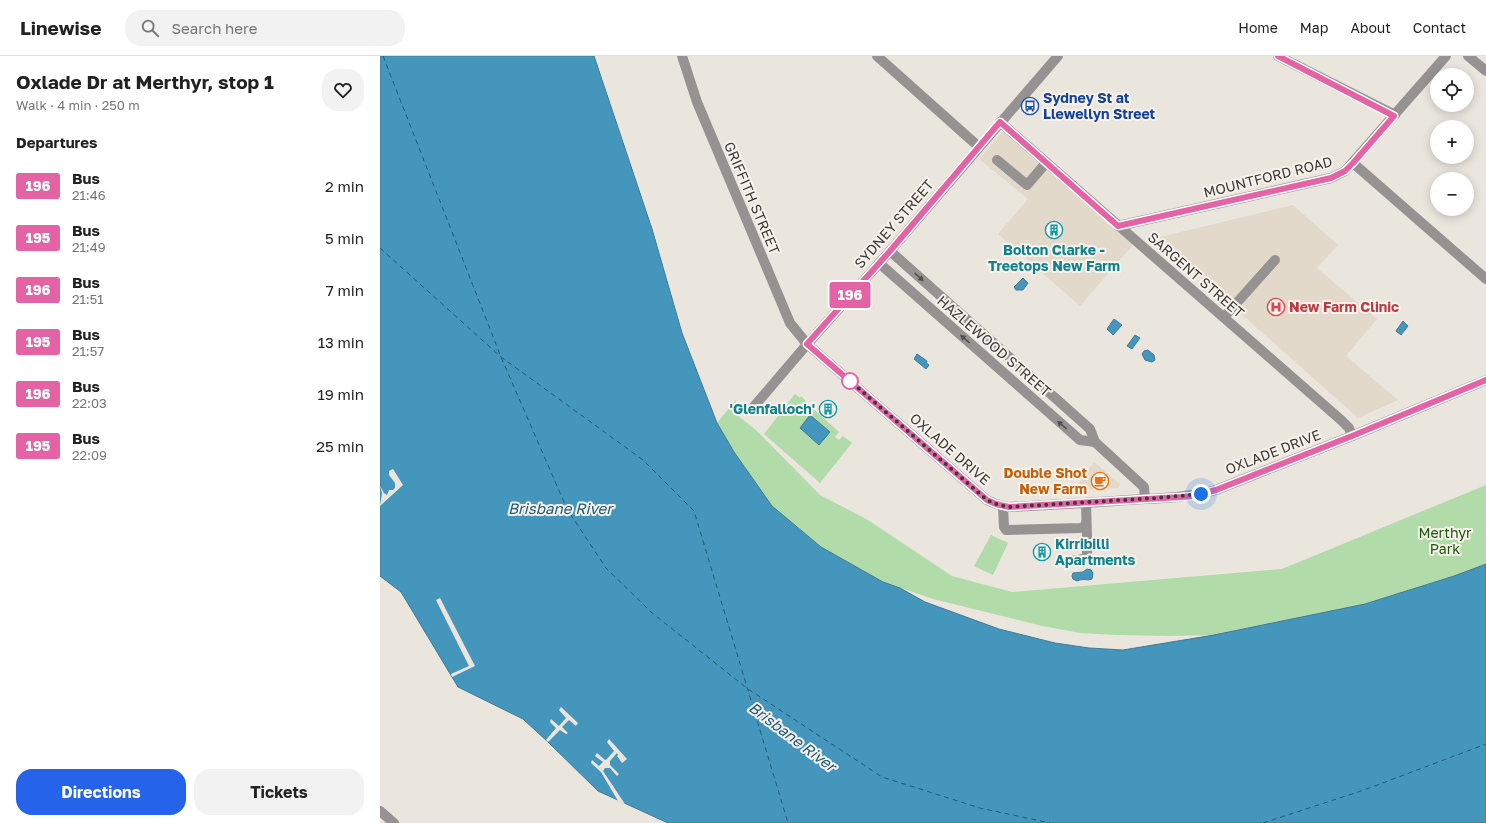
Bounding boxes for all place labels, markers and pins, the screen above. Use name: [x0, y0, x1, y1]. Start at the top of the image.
place label: Sydney St at Llewellyn Street: [1043, 89, 1156, 122]
bus stop icon: Sydney St at Llewellyn Street: [1020, 96, 1040, 116]
building icon: Bolton Clarke - Treetops New Farm: [1044, 220, 1064, 240]
place label: Bolton Clarke - Treetops New Farm: [988, 241, 1120, 274]
hospital icon: New Farm Clinic: [1266, 297, 1286, 317]
place label: New Farm Clinic: [1289, 298, 1399, 315]
unlabelled marker: [841, 372, 859, 390]
building icon: 'Glenfalloch': [818, 399, 838, 419]
place label: 'Glenfalloch': [730, 400, 815, 417]
place label: Double Shot New Farm: [1003, 464, 1087, 497]
cafe icon: Double Shot New Farm: [1090, 471, 1110, 491]
place label: Kirribilli Apartments: [1055, 535, 1136, 568]
building icon: Kirribilli Apartments: [1032, 542, 1052, 562]

